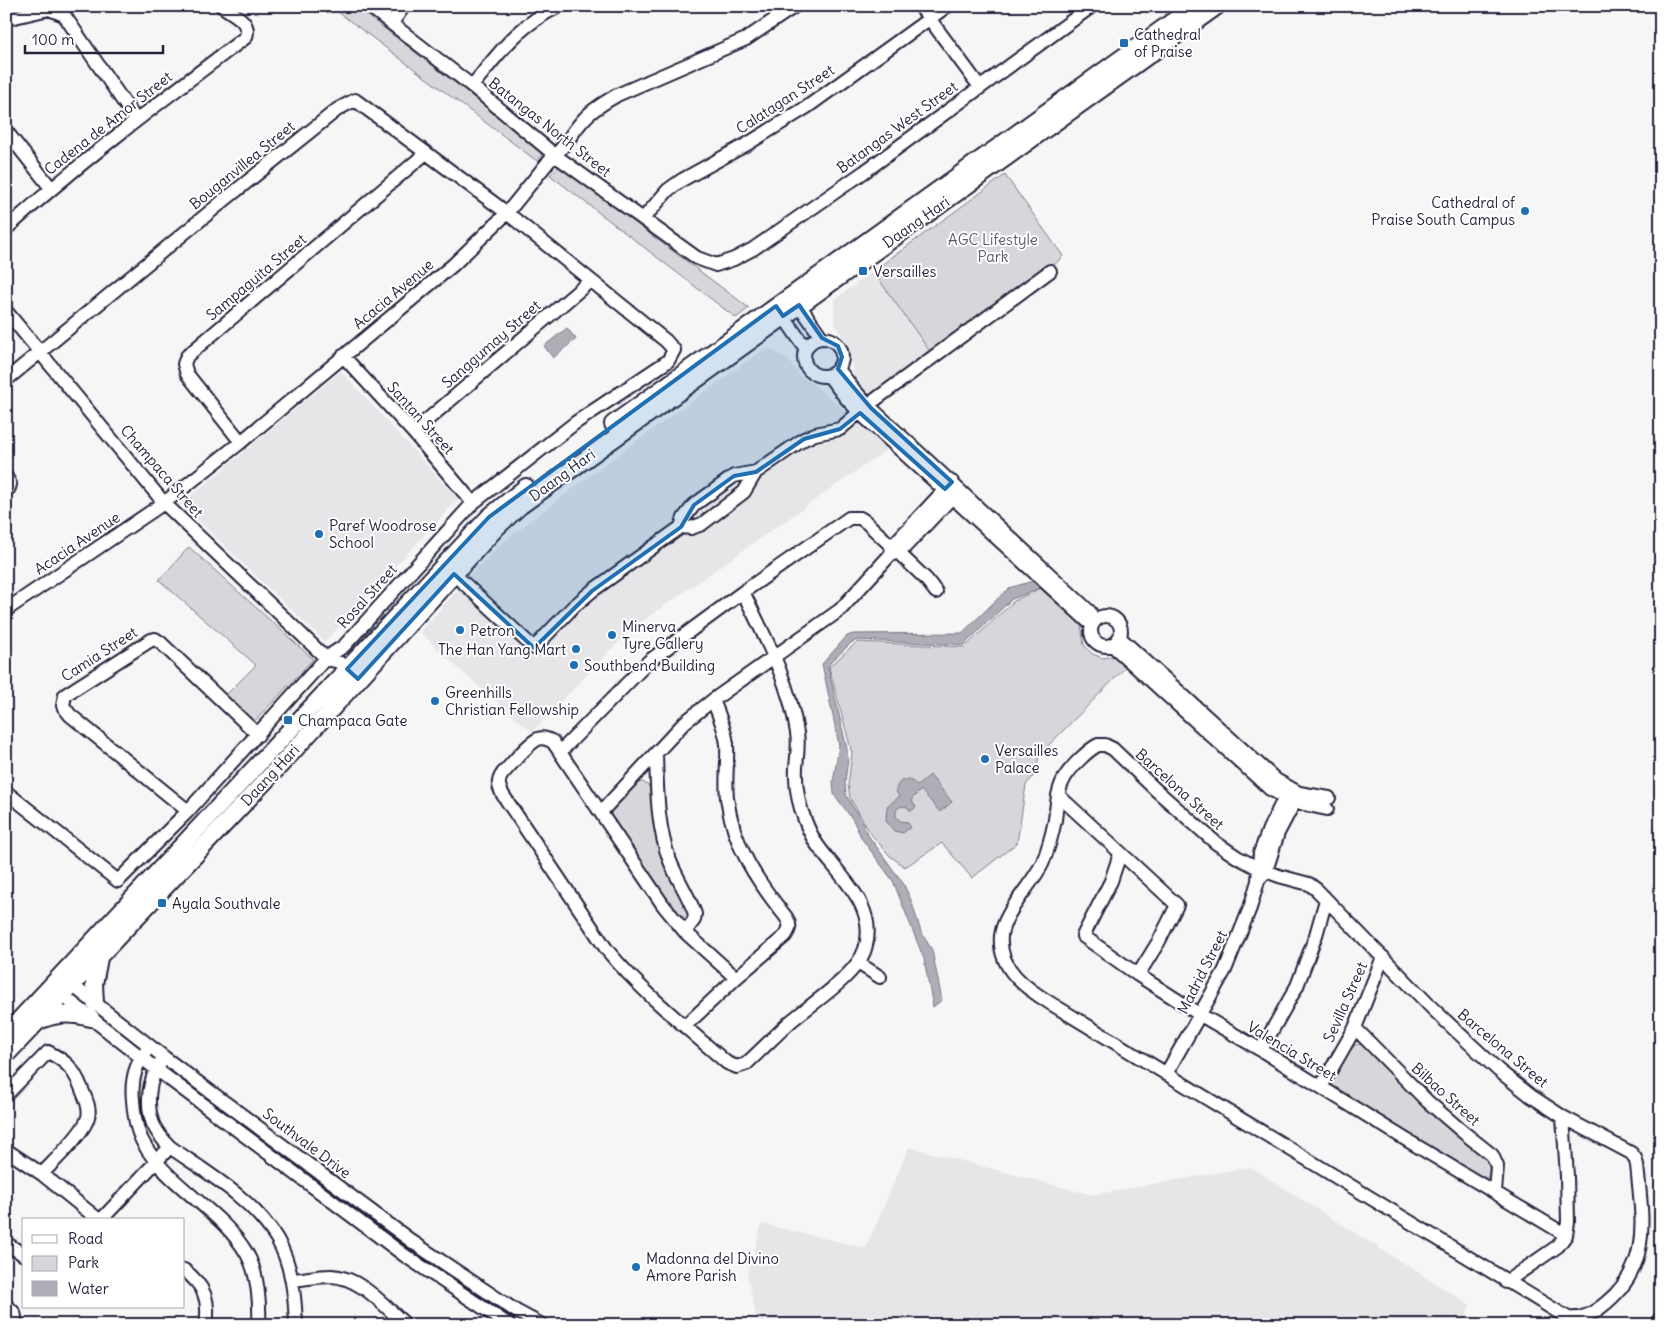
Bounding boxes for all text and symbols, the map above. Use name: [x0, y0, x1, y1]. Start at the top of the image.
scale bar: [25, 22, 162, 54]
place label: Cathedral of Praise: [1134, 25, 1201, 61]
text: 100 m: [32, 30, 74, 49]
marker: Cathedral of Praise: [1118, 37, 1130, 49]
street label: Calatagan Street: [732, 60, 838, 138]
street label: Cadena de Amor Street: [40, 67, 176, 179]
street label: Batangas North Street: [485, 73, 615, 181]
street label: Batangas West Street: [833, 77, 961, 177]
street label: Bouganvillea Street: [185, 117, 299, 213]
street label: Daang Hari: [879, 192, 953, 252]
place label: Cathedral of Praise South Campus: [1371, 193, 1516, 229]
marker: Cathedral of Praise South Campus: [1519, 205, 1531, 217]
street label: Sampaguita Street: [202, 230, 310, 324]
park label: AGC Lifestyle Park: [948, 230, 1038, 266]
street label: Acacia Avenue: [349, 255, 437, 333]
place label: Versailles: [873, 262, 937, 281]
marker: Versailles: [857, 265, 869, 277]
street label: Sanggumay Street: [438, 296, 544, 392]
street label: Santan Street: [383, 378, 459, 458]
street label: Champaca Street: [116, 421, 208, 521]
street label: Daang Hari: [525, 445, 599, 505]
street label: Acacia Avenue: [31, 507, 123, 579]
place label: Paref Woodrose School: [329, 516, 437, 552]
marker: Paref Woodrose School: [313, 528, 325, 540]
street label: Rosal Street: [333, 560, 401, 632]
place label: Minerva Tyre Gallery: [622, 617, 703, 653]
place label: Petron: [470, 621, 515, 640]
street label: Camia Street: [57, 622, 141, 686]
marker: Petron: [454, 624, 466, 636]
marker: Minerva Tyre Gallery: [606, 629, 618, 641]
place label: The Han Yang Mart: [438, 640, 566, 659]
marker: The Han Yang Mart: [570, 643, 582, 655]
place label: Southbend Building: [584, 656, 715, 675]
marker: Southbend Building: [568, 659, 580, 671]
place label: Greenhills Christian Fellowship: [445, 683, 579, 719]
marker: Greenhills Christian Fellowship: [429, 695, 441, 707]
place label: Champaca Gate: [298, 711, 407, 730]
marker: Champaca Gate: [282, 714, 294, 726]
street label: Daang Hari: [237, 740, 303, 810]
place label: Versailles Palace: [995, 741, 1059, 777]
street label: Barcelona Street: [1132, 744, 1228, 834]
marker: Versailles Palace: [979, 753, 991, 765]
place label: Ayala Southvale: [172, 894, 281, 913]
marker: Ayala Southvale: [156, 897, 168, 909]
street label: Madrid Street: [1173, 927, 1231, 1017]
street label: Sevilla Street: [1319, 959, 1371, 1045]
street label: Barcelona Street: [1454, 1005, 1552, 1091]
street label: Valencia Street: [1244, 1017, 1340, 1085]
street label: Bilbao Street: [1408, 1058, 1484, 1130]
street label: Southvale Drive: [259, 1104, 355, 1182]
legend: [22, 1218, 185, 1308]
text: Road: [68, 1229, 103, 1248]
place label: Madonna del Divino Amore Parish: [646, 1249, 779, 1285]
text: Park: [68, 1253, 99, 1272]
marker: Madonna del Divino Amore Parish: [630, 1261, 642, 1273]
text: Water: [68, 1279, 109, 1298]

